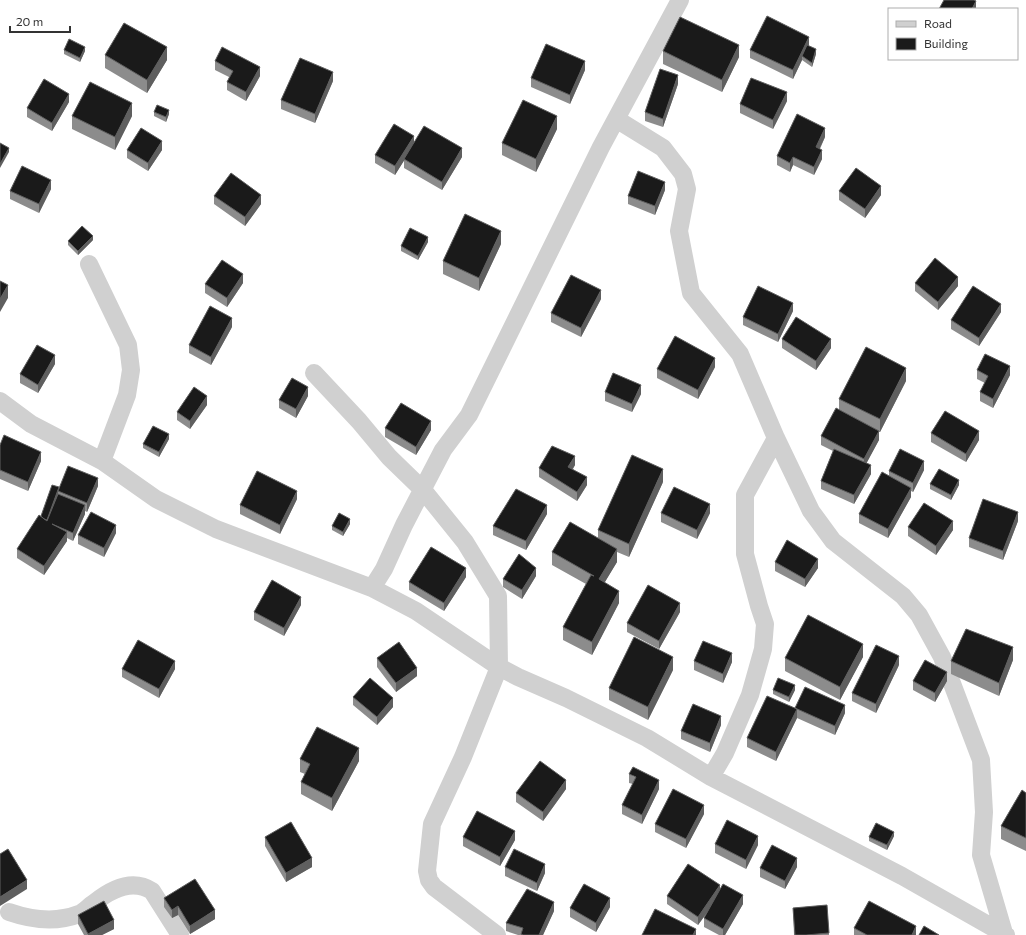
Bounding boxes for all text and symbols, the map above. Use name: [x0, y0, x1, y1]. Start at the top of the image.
scale bar: [10, 8, 70, 34]
legend: [888, 8, 1018, 60]
text: 20 m: [16, 14, 43, 28]
text: Road: [924, 16, 952, 30]
text: Building: [924, 36, 968, 50]

